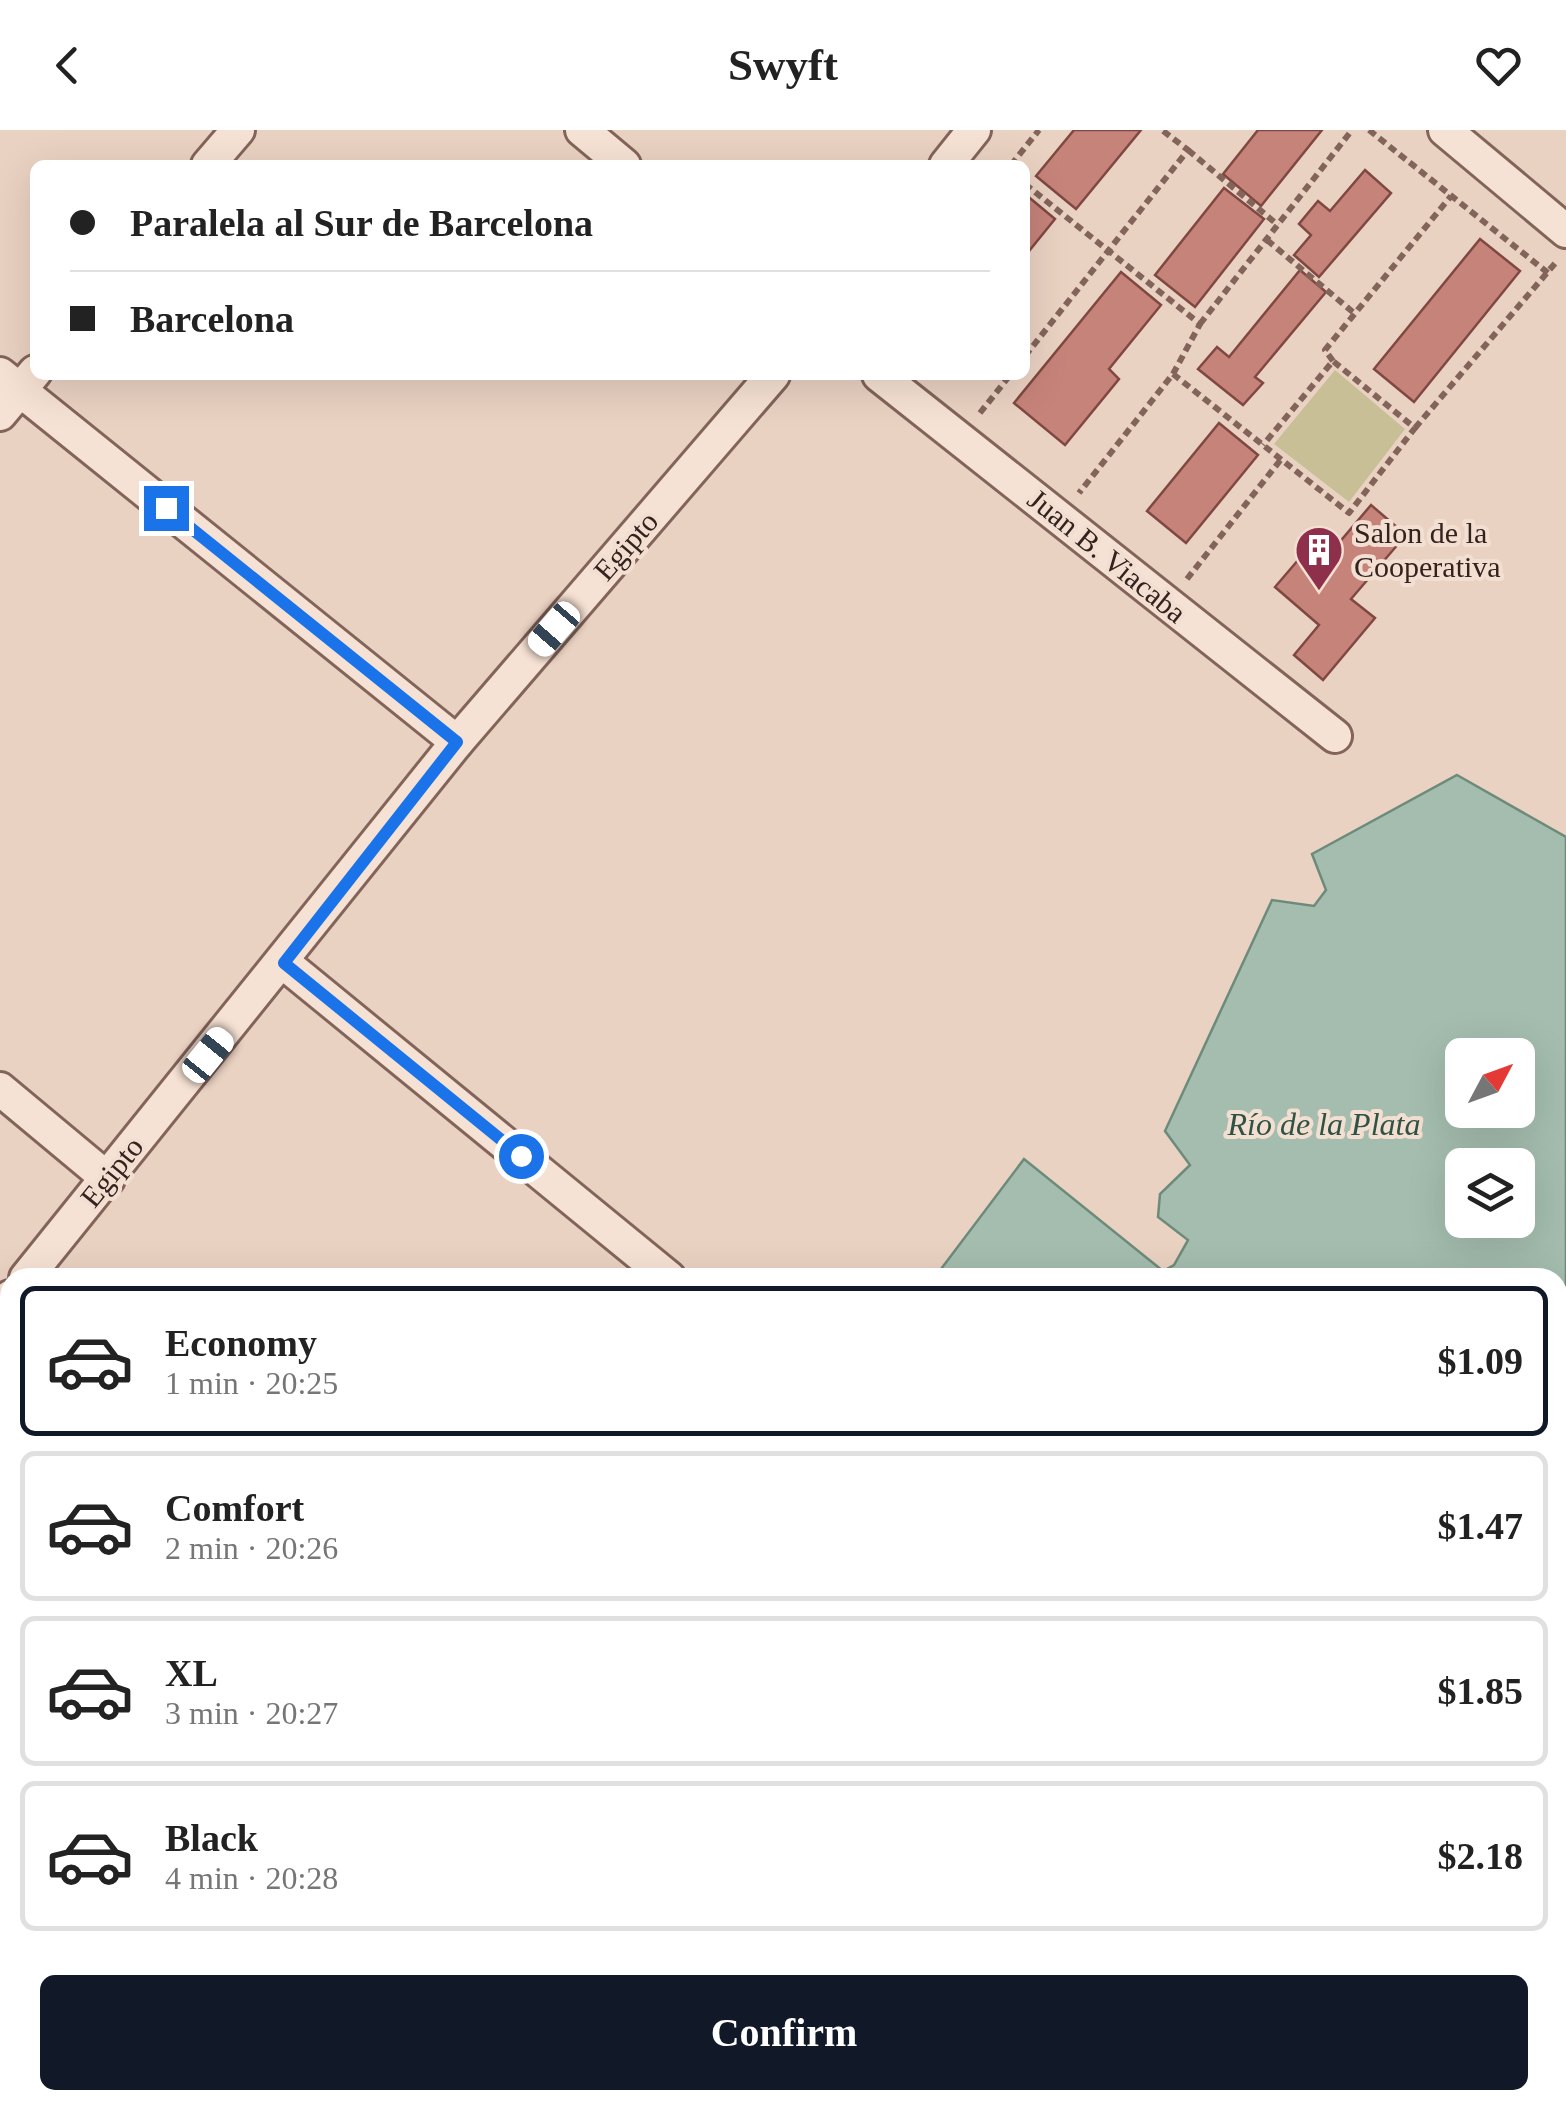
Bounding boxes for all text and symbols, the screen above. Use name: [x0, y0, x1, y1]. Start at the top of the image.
icon: back: [40, 38, 95, 93]
icon: heart: [1471, 38, 1526, 93]
text: Swyft: [728, 40, 838, 90]
text: Paralela al Sur de Barcelona: [130, 202, 593, 244]
text: Barcelona: [130, 298, 294, 340]
street label: Juan B. Viacaba: [1022, 482, 1193, 629]
route end: [144, 486, 189, 531]
street label: Egipto: [587, 505, 664, 587]
place label: Salon de la Cooperativa: [1354, 516, 1501, 583]
building icon: Salon de la Cooperativa: [1293, 524, 1345, 592]
car: [523, 597, 585, 661]
car: [177, 1022, 239, 1088]
north arrow: [1445, 1038, 1535, 1128]
map controls: [1445, 1038, 1535, 1238]
water label: Río de la Plata: [1227, 1106, 1420, 1142]
street label: Egipto: [74, 1130, 150, 1213]
route start: [499, 1134, 544, 1179]
button: layers: [1445, 1148, 1535, 1238]
icon: car: [45, 1316, 135, 1406]
text: Economy: [165, 1322, 317, 1364]
text: $1.09: [1438, 1340, 1523, 1382]
text: 1 min · 20:25: [165, 1365, 338, 1401]
icon: car: [45, 1481, 135, 1571]
text: Comfort: [165, 1487, 304, 1529]
text: $1.47: [1438, 1505, 1523, 1547]
text: 2 min · 20:26: [165, 1530, 338, 1566]
icon: car: [45, 1646, 135, 1736]
text: XL: [165, 1652, 218, 1694]
text: $1.85: [1438, 1670, 1523, 1712]
text: 3 min · 20:27: [165, 1695, 338, 1731]
icon: car: [45, 1811, 135, 1901]
text: Black: [165, 1817, 258, 1859]
text: $2.18: [1438, 1835, 1523, 1877]
text: 4 min · 20:28: [165, 1860, 338, 1896]
button: Confirm: [40, 1975, 1528, 2090]

